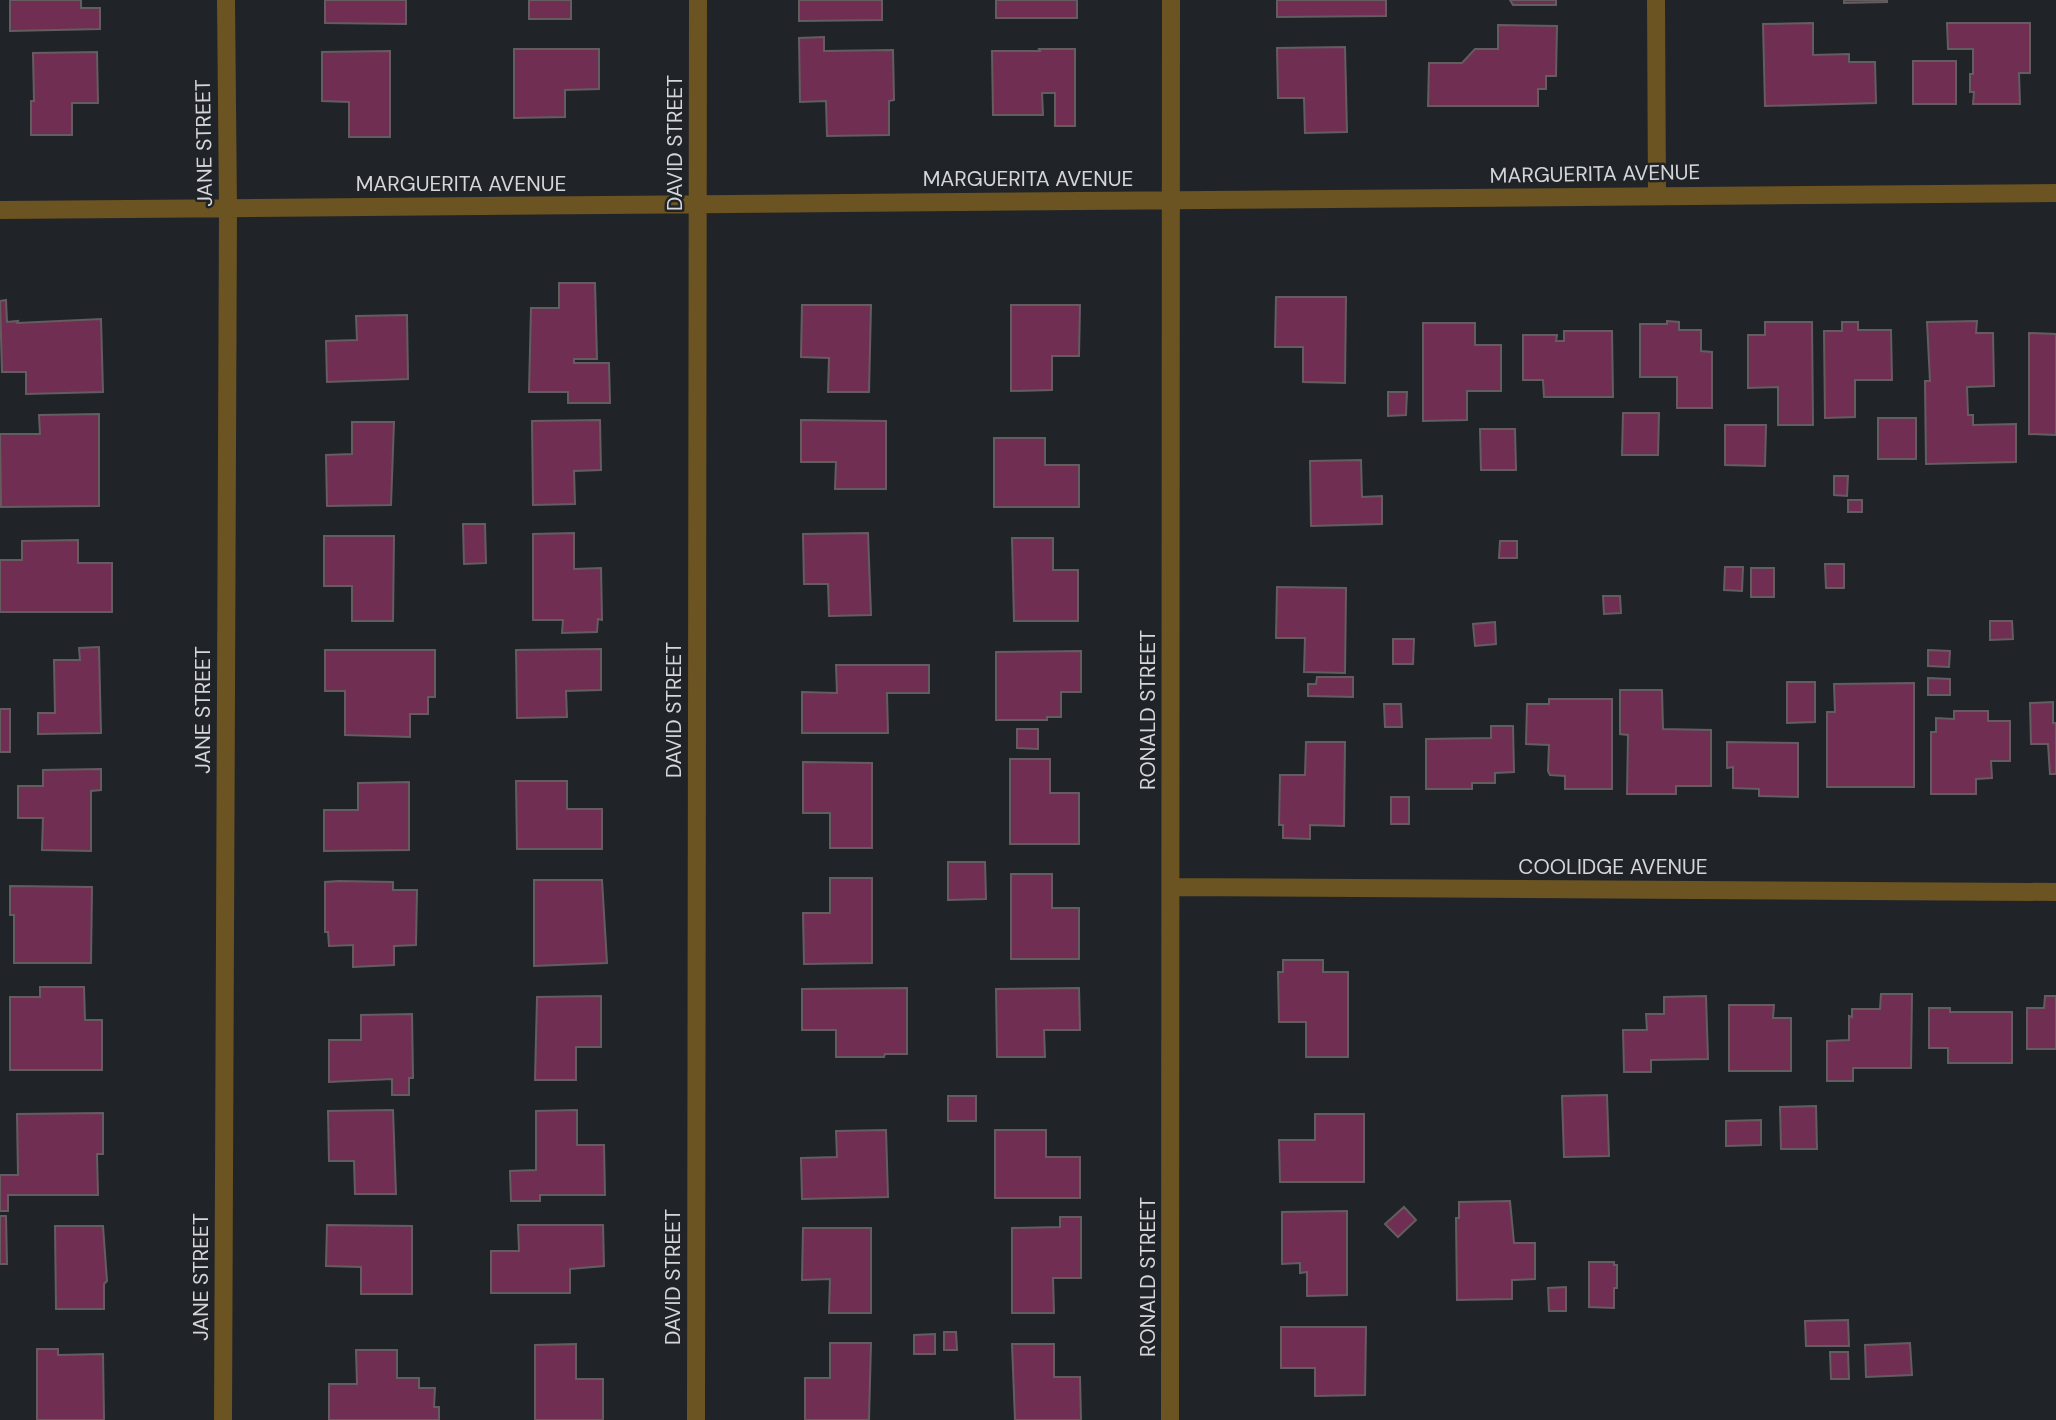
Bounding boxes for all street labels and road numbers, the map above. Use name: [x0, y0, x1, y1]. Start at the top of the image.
street label: DAVID STREET: [661, 75, 689, 211]
street label: JANE STREET: [189, 79, 219, 207]
street label: MARGUERITA AVENUE: [1489, 158, 1701, 190]
street label: MARGUERITA AVENUE: [923, 165, 1133, 193]
street label: MARGUERITA AVENUE: [356, 170, 566, 198]
street label: RONALD STREET: [1134, 630, 1162, 790]
street label: DAVID STREET: [660, 642, 688, 778]
street label: JANE STREET: [189, 646, 217, 774]
street label: COOLIDGE AVENUE: [1518, 853, 1708, 881]
street label: RONALD STREET: [1134, 1197, 1162, 1357]
street label: DAVID STREET: [659, 1209, 687, 1345]
street label: JANE STREET: [187, 1213, 215, 1341]

